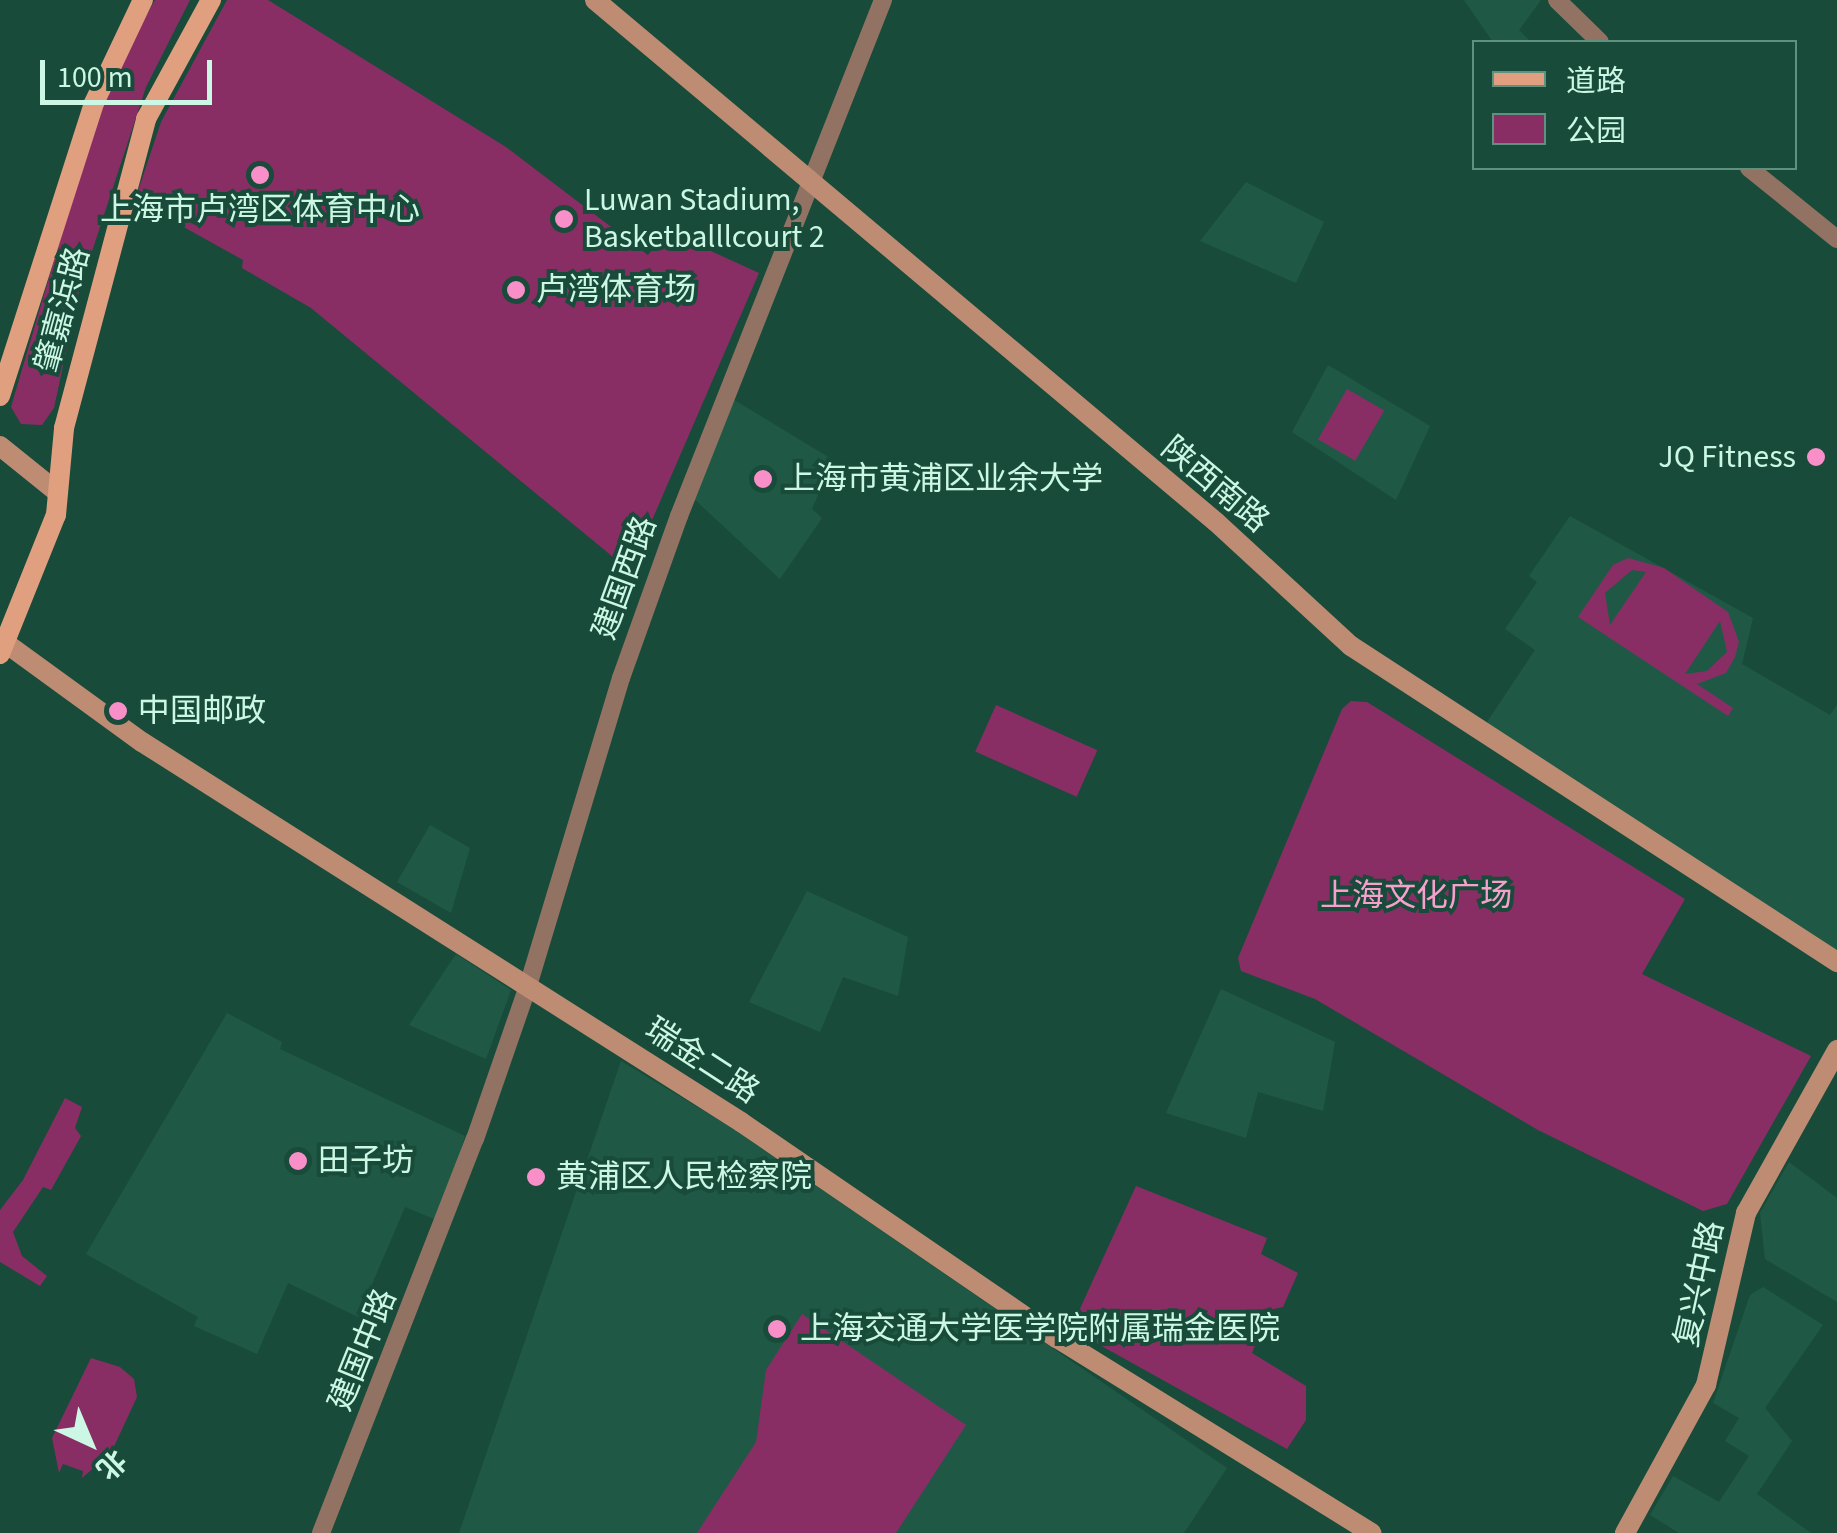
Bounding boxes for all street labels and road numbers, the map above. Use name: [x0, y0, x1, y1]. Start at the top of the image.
street label: 肇嘉浜路: [28, 243, 98, 377]
street label: 陕西南路: [1154, 429, 1276, 541]
street label: 建国西路: [585, 511, 665, 645]
street label: 瑞金二路: [638, 1010, 766, 1112]
street label: 复兴中路: [1668, 1217, 1732, 1351]
street label: 建国中路: [321, 1283, 405, 1417]

